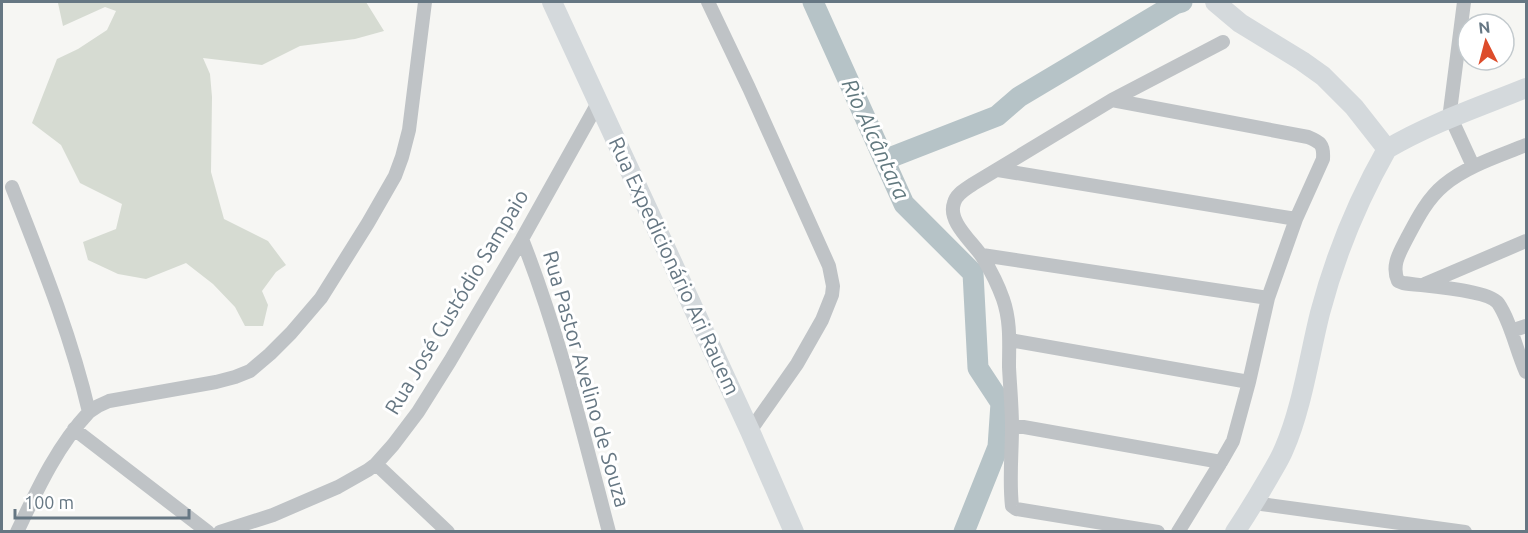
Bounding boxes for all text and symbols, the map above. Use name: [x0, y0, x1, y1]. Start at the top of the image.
north arrow: [1456, 12, 1516, 72]
text: N: [1478, 18, 1491, 37]
water label: Rio Alcântara: [838, 74, 915, 203]
street label: Rua Expedicionário Ari Rauem: [605, 133, 745, 398]
street label: Rua José Custódio Sampaio: [379, 185, 533, 418]
street label: Rua Pastor Avelino de Souza: [539, 248, 635, 510]
scale bar: [15, 482, 189, 520]
text: 100 m: [24, 492, 74, 512]

